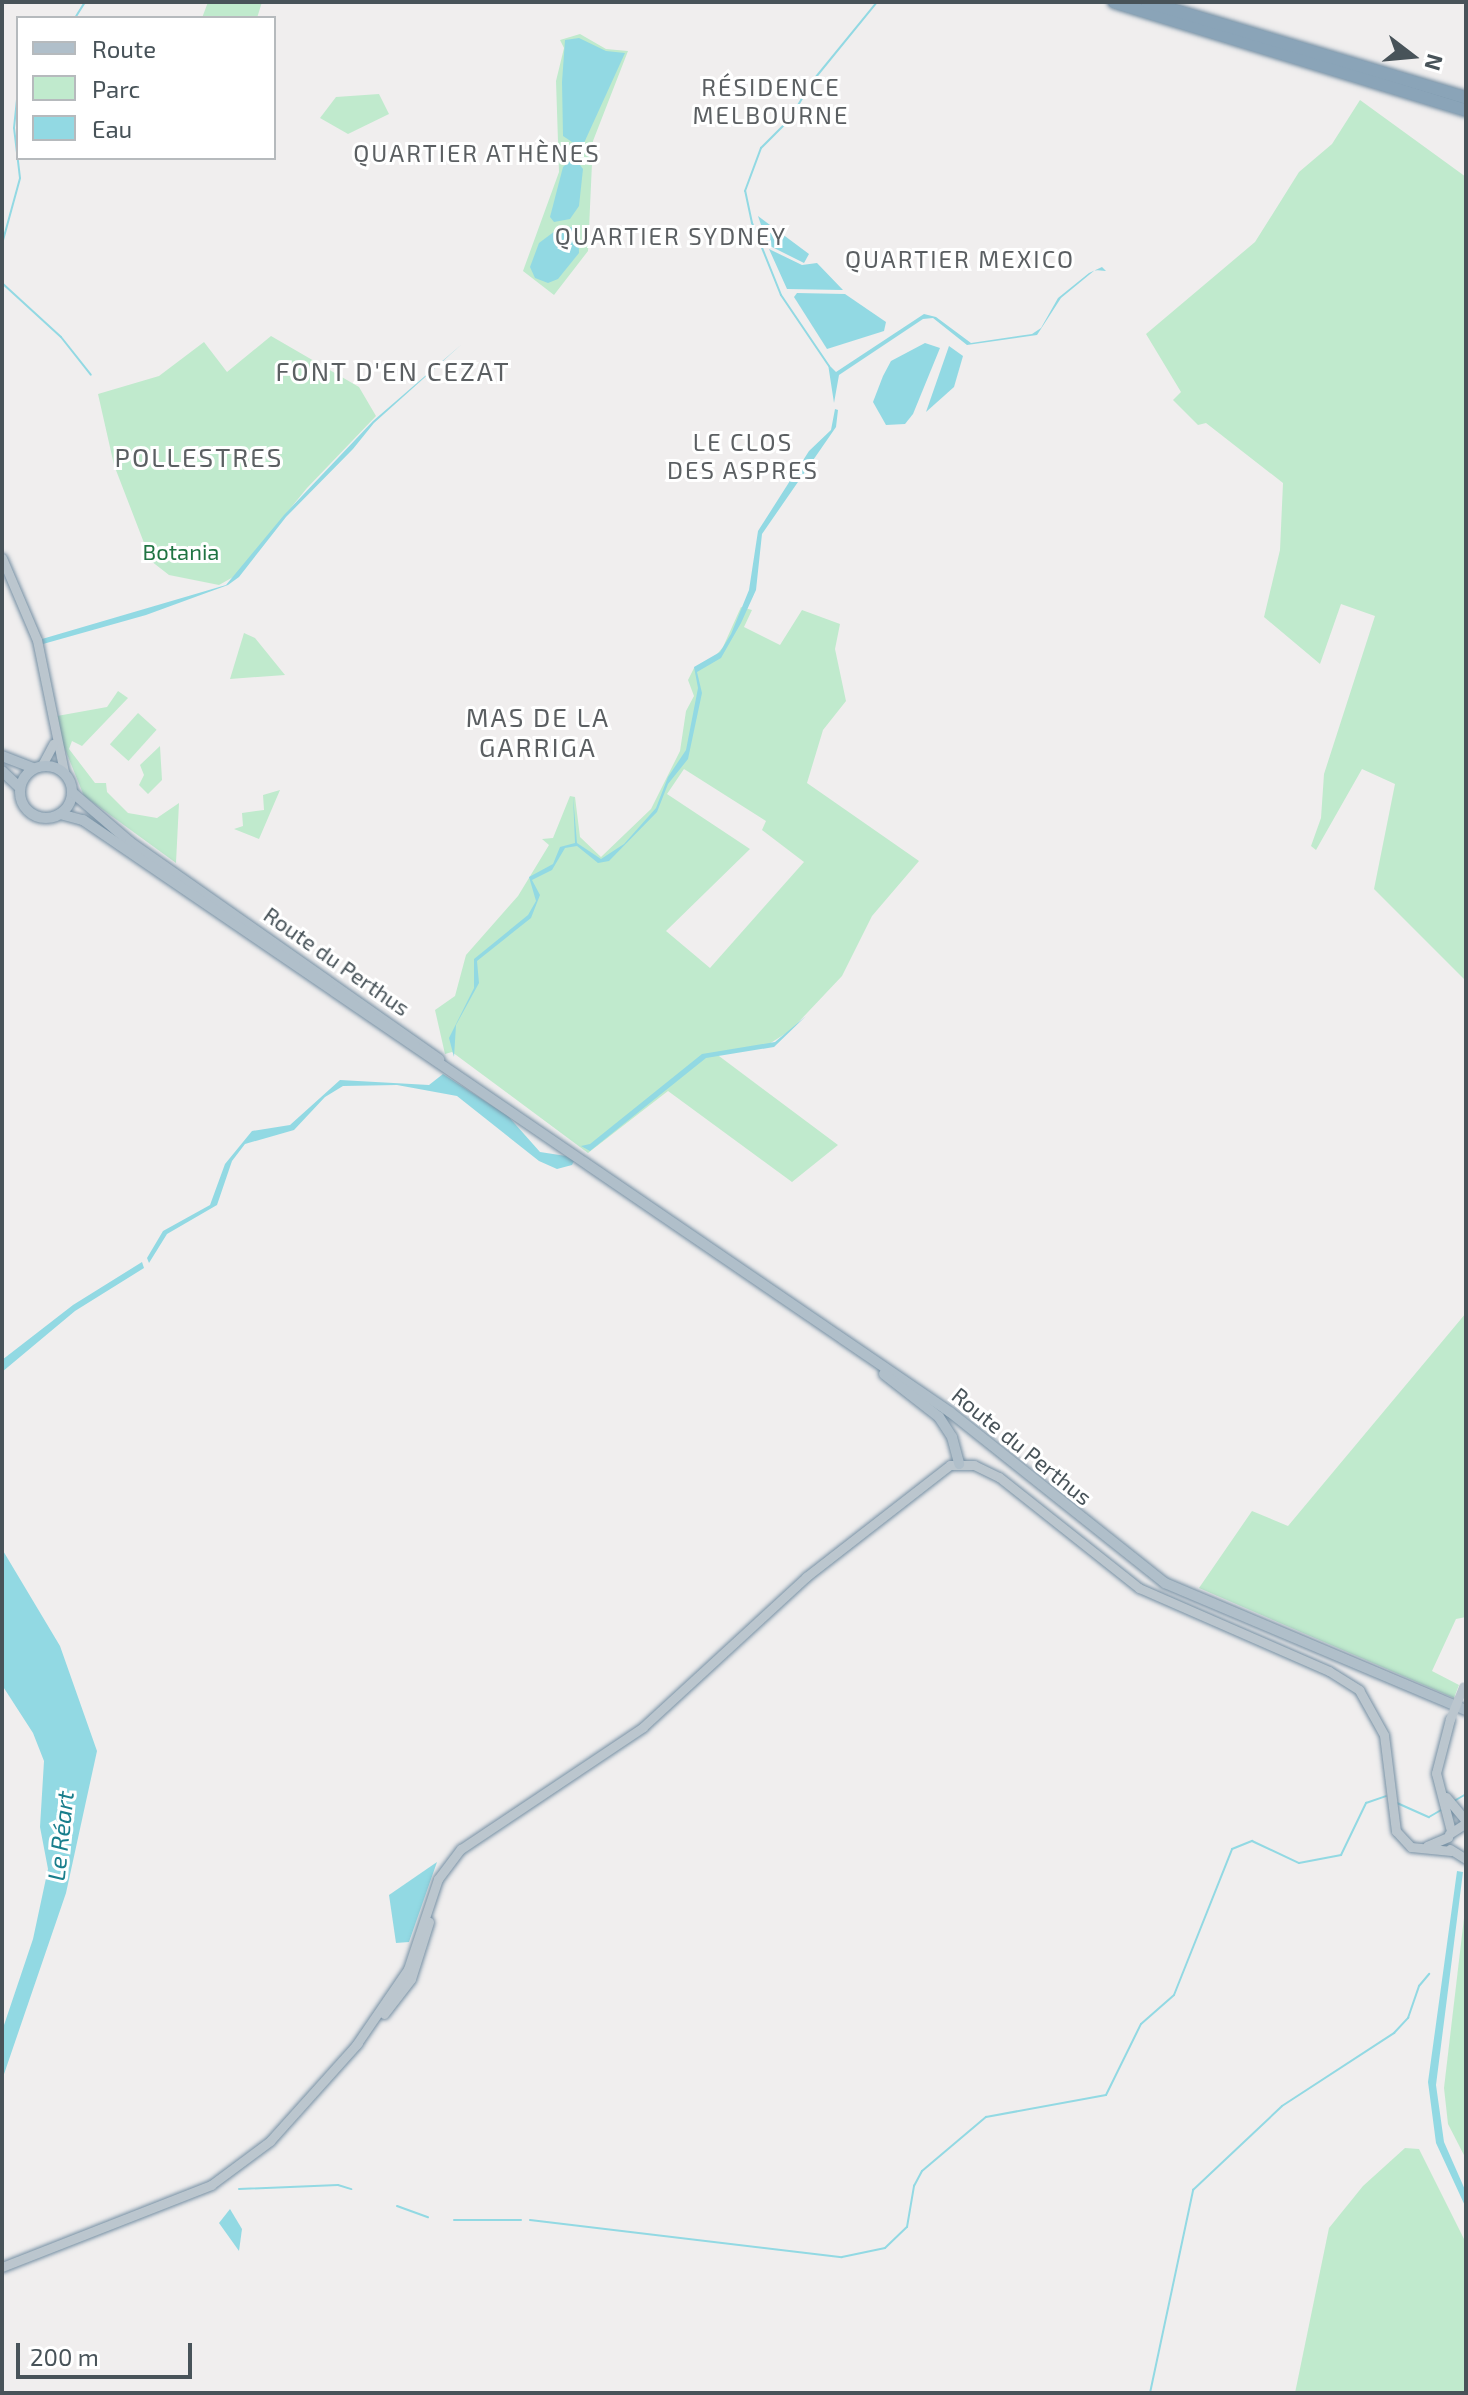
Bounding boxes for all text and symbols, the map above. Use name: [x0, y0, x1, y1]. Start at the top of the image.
legend: [16, 16, 276, 160]
north arrow: [1372, 16, 1452, 96]
text: Route: [92, 34, 156, 63]
text: N: [1420, 51, 1450, 74]
district label: RÉSIDENCE MELBOURNE: [693, 73, 849, 129]
text: Parc: [92, 74, 140, 103]
text: Eau: [92, 114, 132, 143]
district label: QUARTIER ATHÈNES: [353, 139, 601, 167]
district label: QUARTIER SYDNEY: [555, 222, 787, 250]
district label: QUARTIER MEXICO: [845, 245, 1075, 273]
district label: FONT D'EN CEZAT: [275, 355, 511, 387]
district label: LE CLOS DES ASPRES: [667, 428, 819, 484]
district label: POLLESTRES: [115, 441, 283, 473]
park label: Botania: [143, 539, 219, 565]
district label: MAS DE LA GARRIGA: [466, 701, 610, 762]
street label: Route du Perthus: [259, 901, 415, 1021]
street label: Route du Perthus: [947, 1382, 1097, 1510]
water label: Le Réart: [41, 1790, 79, 1882]
scale bar: [20, 2327, 196, 2377]
text: 200 m: [30, 2342, 99, 2371]

